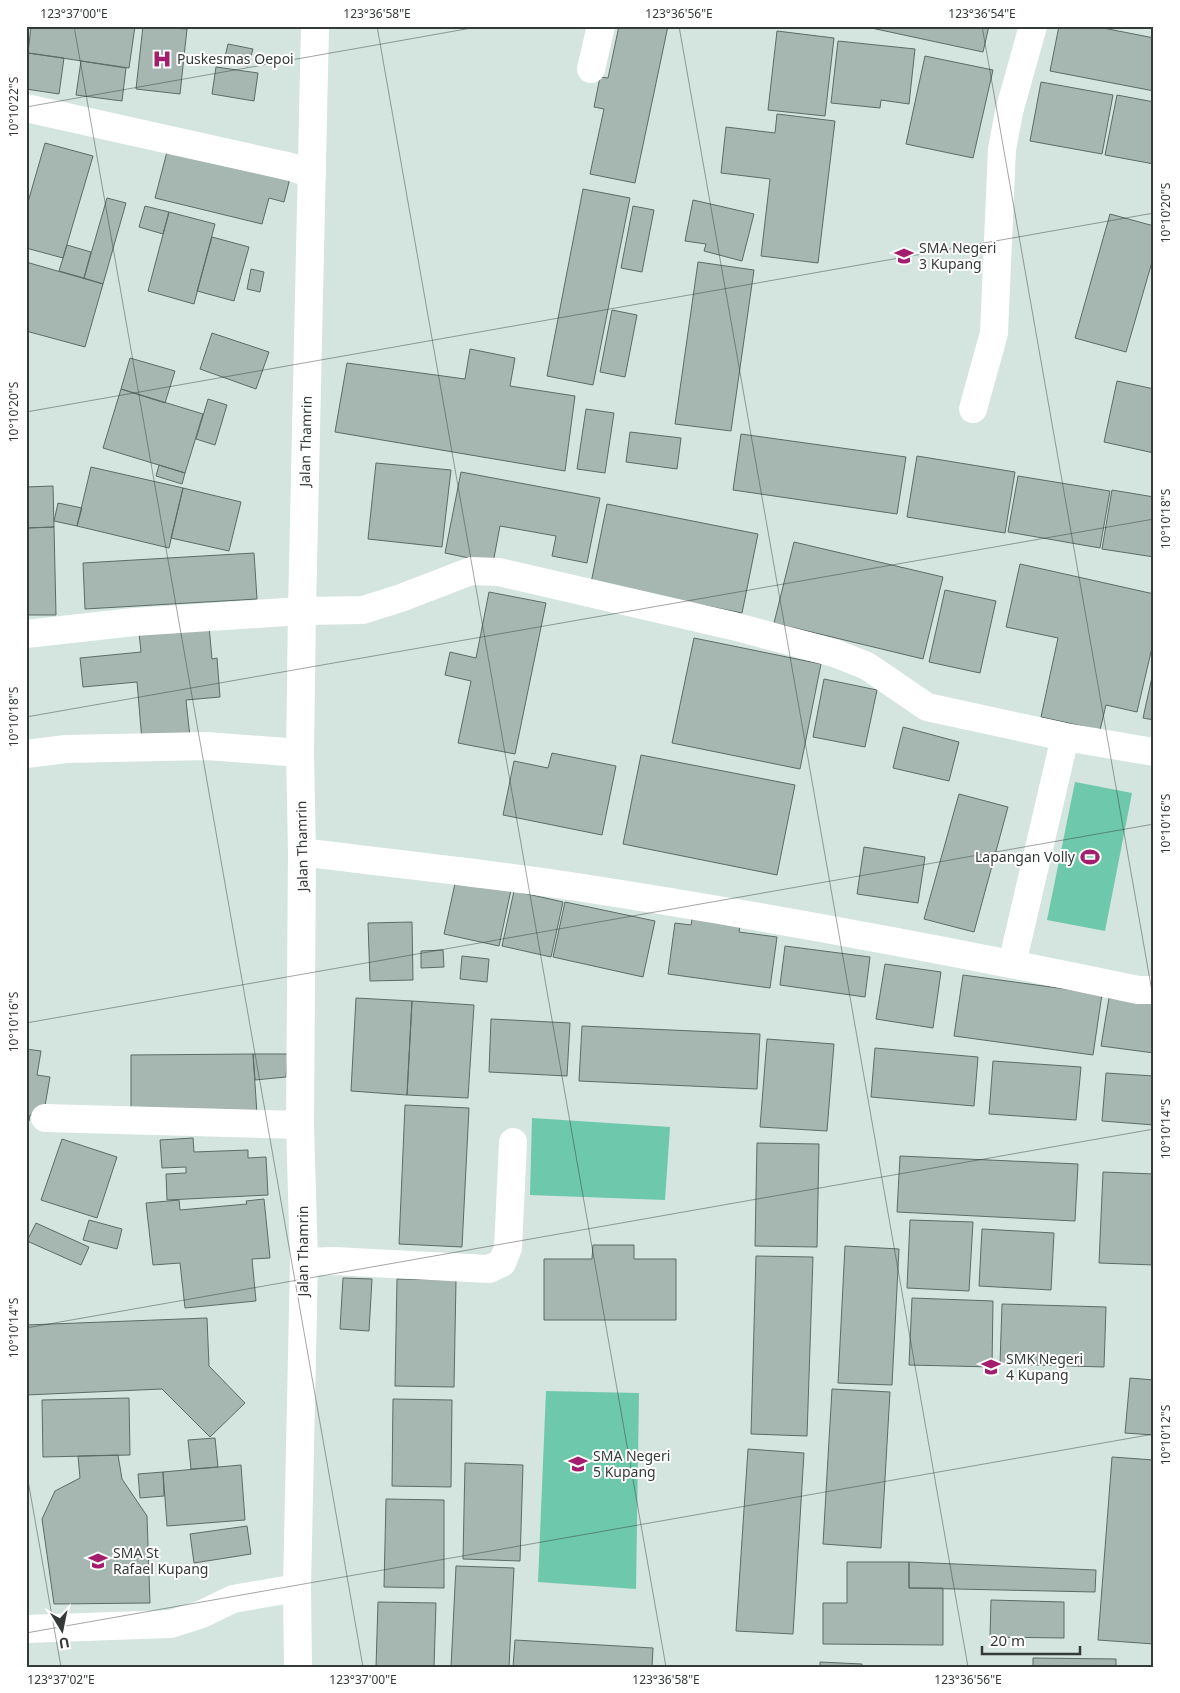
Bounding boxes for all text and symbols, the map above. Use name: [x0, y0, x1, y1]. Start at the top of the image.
text: 123°37'00"E: [40, 5, 108, 22]
text: 123°36'58"E: [343, 5, 411, 22]
text: 123°36'56"E: [645, 5, 713, 22]
text: 123°36'54"E: [948, 5, 1016, 22]
hospital icon: Puskesmas Oepoi: [151, 48, 173, 70]
place label: Puskesmas Oepoi: [177, 49, 294, 68]
text: 10°10'22"S: [5, 76, 22, 137]
text: 10°10'20"S: [1157, 182, 1174, 243]
place label: SMA Negeri 3 Kupang: [919, 238, 996, 273]
school or university icon: SMA Negeri 3 Kupang: [893, 245, 915, 267]
text: 10°10'20"S: [5, 381, 22, 442]
street label: Jalan Thamrin: [295, 396, 316, 489]
text: 10°10'18"S: [1157, 488, 1174, 549]
text: 10°10'18"S: [5, 686, 22, 747]
text: 10°10'16"S: [1157, 793, 1174, 854]
street label: Jalan Thamrin: [291, 800, 312, 894]
sports icon: Lapangan Volly: [1079, 846, 1101, 868]
place label: Lapangan Volly: [975, 847, 1076, 866]
text: 10°10'16"S: [5, 991, 22, 1052]
text: 10°10'14"S: [1157, 1098, 1174, 1159]
street label: Jalan Thamrin: [293, 1206, 312, 1298]
text: 10°10'14"S: [5, 1297, 22, 1358]
place label: SMK Negeri 4 Kupang: [1006, 1349, 1083, 1384]
school or university icon: SMK Negeri 4 Kupang: [980, 1356, 1002, 1378]
text: 10°10'12"S: [1157, 1404, 1174, 1465]
place label: SMA Negeri 5 Kupang: [593, 1446, 670, 1481]
school or university icon: SMA Negeri 5 Kupang: [567, 1453, 589, 1475]
place label: SMA St Rafael Kupang: [113, 1543, 208, 1578]
school or university icon: SMA St Rafael Kupang: [87, 1550, 109, 1572]
north arrow: [38, 1606, 88, 1656]
scale bar: [982, 1623, 1080, 1655]
text: 20 m: [990, 1630, 1025, 1650]
text: U: [57, 1633, 71, 1654]
text: 123°37'02"E: [27, 1671, 95, 1688]
text: 123°37'00"E: [329, 1671, 397, 1688]
text: 123°36'58"E: [632, 1671, 700, 1688]
text: 123°36'56"E: [934, 1671, 1002, 1688]

